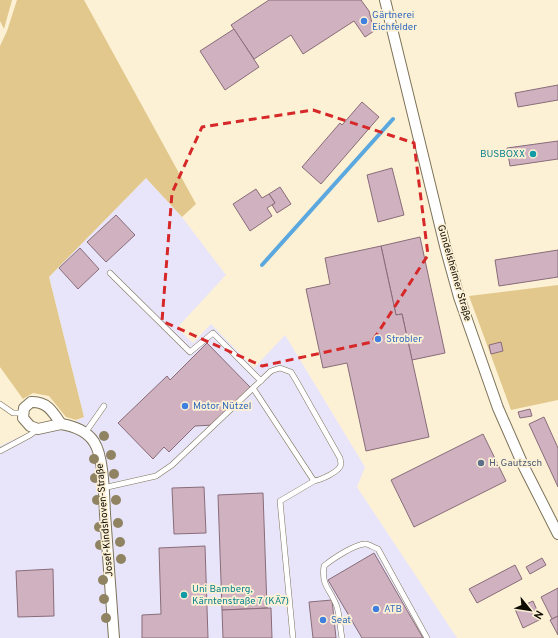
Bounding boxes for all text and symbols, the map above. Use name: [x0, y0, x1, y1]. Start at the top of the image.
place label: Gärtnerei Eichfelder: [372, 9, 417, 34]
marker: Gärtnerei Eichfelder: [359, 16, 369, 26]
place label: BUSBOXX: [480, 148, 525, 161]
marker: BUSBOXX: [528, 149, 538, 159]
street label: Gundelsheimer Straße: [434, 223, 474, 323]
place label: Strobler: [386, 333, 422, 346]
marker: Strobler: [373, 334, 383, 344]
place label: Motor Nützel: [193, 400, 251, 413]
marker: Motor Nützel: [180, 401, 190, 411]
place label: H. Gautzsch: [489, 457, 542, 470]
marker: H. Gautzsch: [476, 458, 486, 468]
street label: Josef-Kindshoven-Straße: [94, 463, 116, 577]
place label: Uni Bamberg, Kärntenstraße 7 (KÄ7): [192, 583, 289, 608]
marker: Uni Bamberg, Kärntenstraße 7 (KÄ7): [179, 590, 189, 600]
north arrow: [510, 590, 550, 630]
place label: ATB: [384, 603, 402, 616]
marker: ATB: [371, 604, 381, 614]
text: N: [530, 608, 546, 621]
place label: Seat: [331, 614, 351, 627]
marker: Seat: [318, 615, 328, 625]

